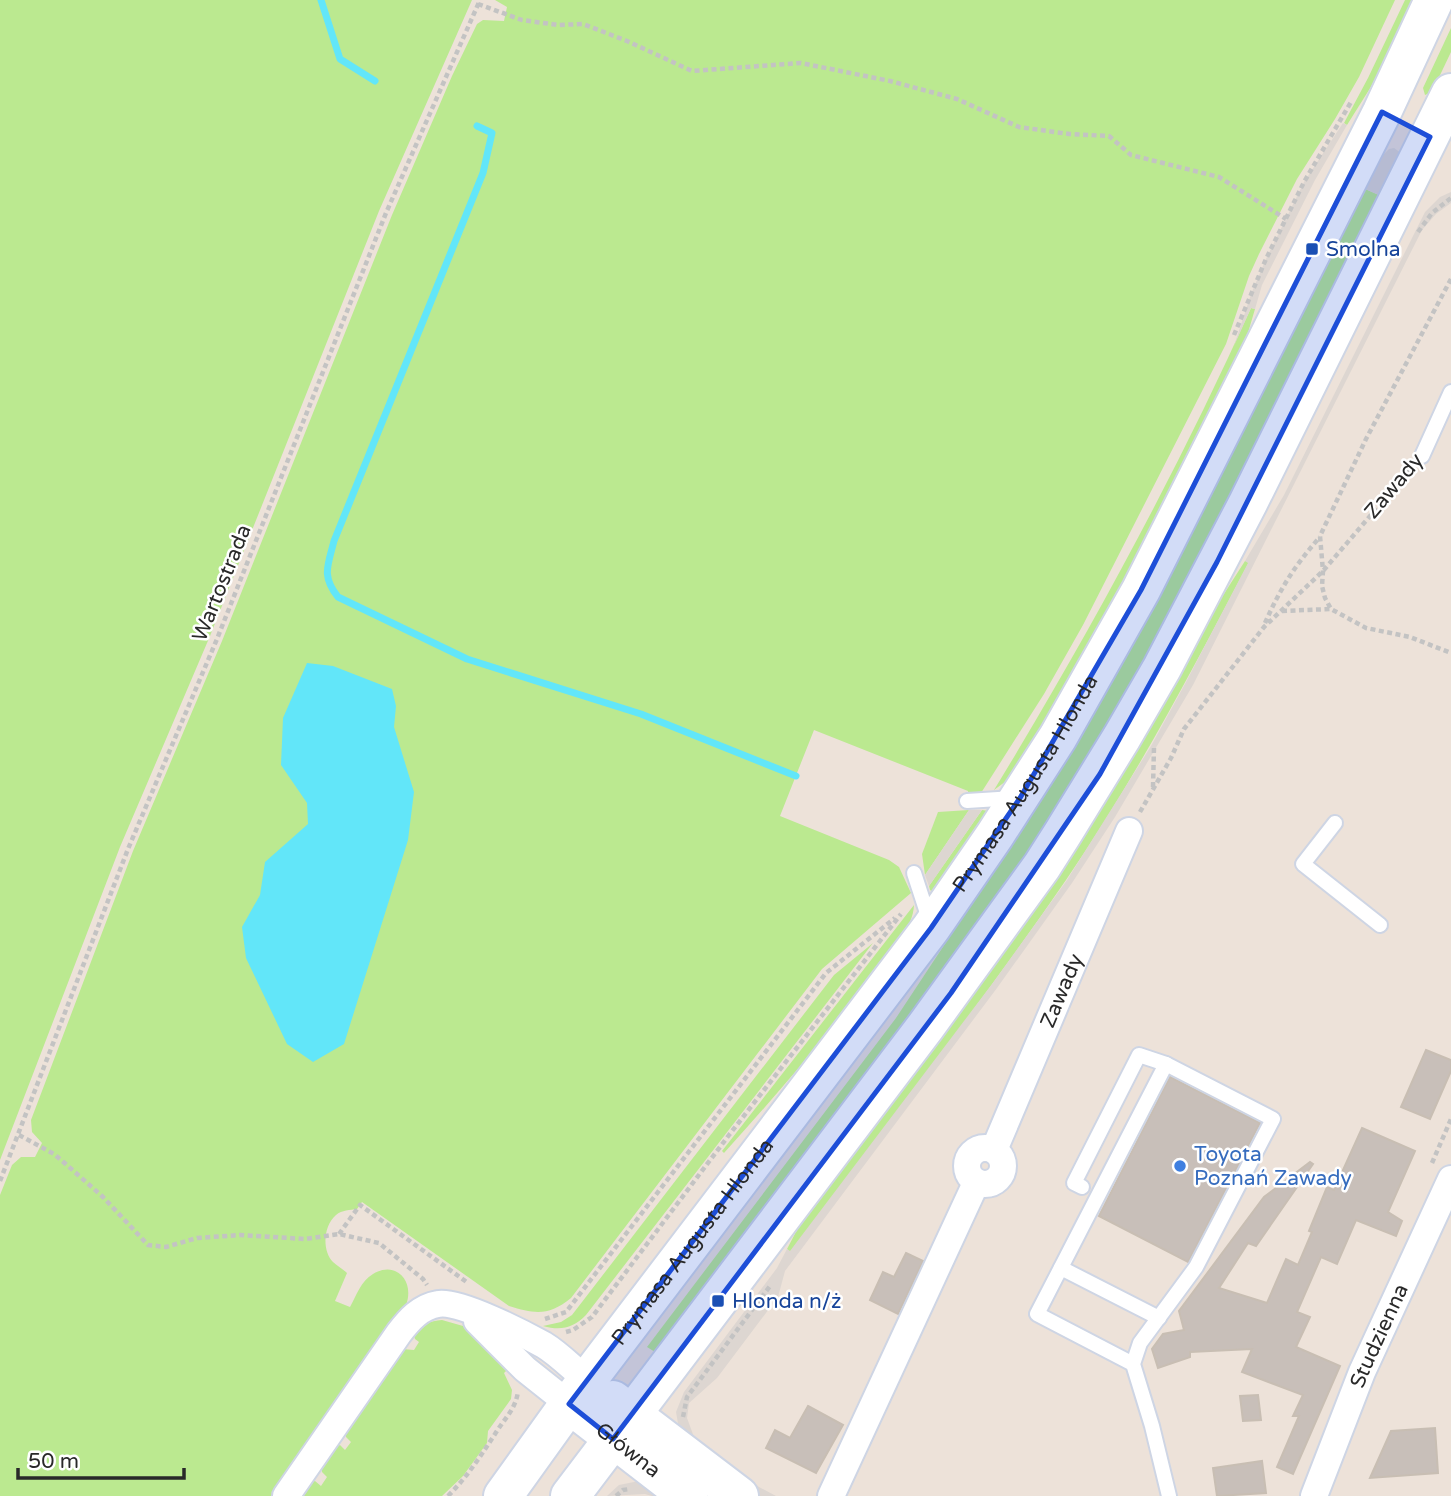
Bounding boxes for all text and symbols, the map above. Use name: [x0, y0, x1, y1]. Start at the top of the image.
place label: Smolna: [1326, 237, 1401, 262]
marker: Smolna: [1304, 241, 1320, 257]
street label: Zawady: [1359, 448, 1429, 524]
street label: Wartostrada: [187, 521, 257, 645]
street label: Prymasa Augusta Hlonda: [947, 670, 1103, 897]
street label: Zawady: [1035, 950, 1088, 1031]
street label: Prymasa Augusta Hlonda: [606, 1134, 779, 1350]
place label: Toyota Poznań Zawady: [1194, 1142, 1352, 1191]
marker: Toyota Poznań Zawady: [1172, 1158, 1188, 1174]
street label: Studzienna: [1345, 1280, 1413, 1391]
place label: Hlonda n/ż: [732, 1289, 842, 1314]
marker: Hlonda n/ż: [710, 1293, 726, 1309]
street label: Główna: [591, 1417, 666, 1483]
scale bar: [18, 1436, 184, 1480]
text: 50 m: [28, 1449, 79, 1474]

